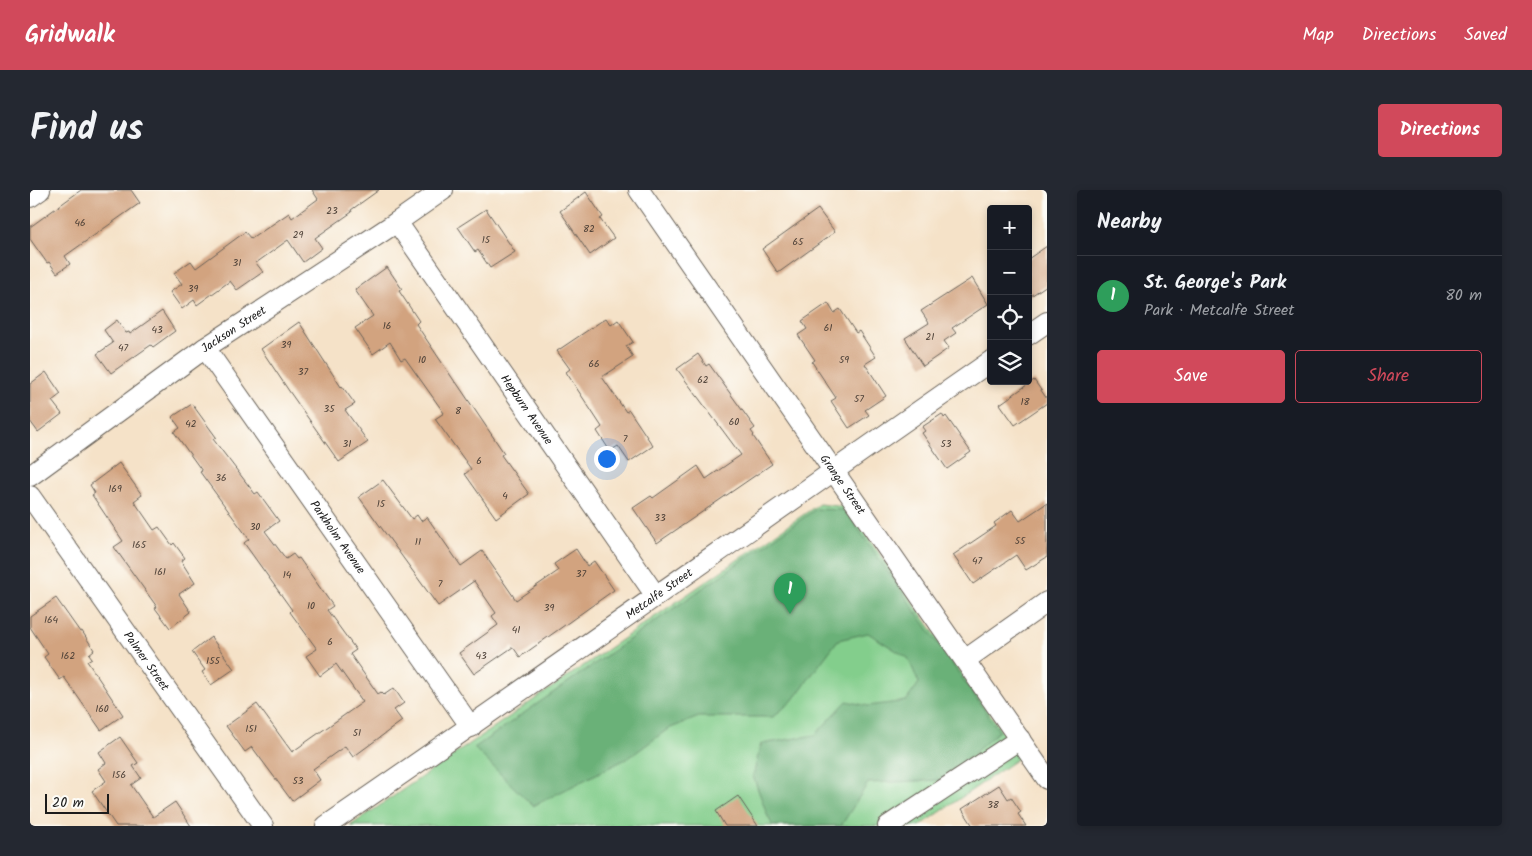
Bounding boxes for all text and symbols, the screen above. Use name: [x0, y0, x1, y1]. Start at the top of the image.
text: Gridwalk: [25, 16, 115, 55]
text: Map: [1302, 21, 1334, 50]
text: Directions: [1362, 21, 1436, 50]
text: Saved: [1464, 21, 1507, 50]
text: Find us: [30, 102, 143, 158]
button: Directions: [1378, 104, 1502, 157]
house number: 23: [326, 203, 338, 219]
map controls: [987, 205, 1032, 385]
button: +: [987, 205, 1032, 250]
text: Nearby: [1097, 206, 1162, 239]
house number: 46: [74, 215, 86, 231]
house number: 82: [583, 221, 595, 237]
house number: 29: [293, 227, 303, 243]
house number: 15: [482, 232, 491, 248]
house number: 65: [793, 234, 804, 250]
button: −: [987, 250, 1032, 295]
house number: 31: [233, 255, 241, 271]
text: St. George's Park: [1144, 268, 1286, 298]
house number: 39: [188, 281, 198, 297]
text: 1: [1111, 283, 1115, 308]
text: 80 m: [1445, 283, 1482, 308]
button: locate: [987, 295, 1032, 340]
text: Park · Metcalfe Street: [1144, 298, 1294, 323]
street label: Jackson Street: [197, 301, 271, 358]
house number: 16: [383, 318, 391, 334]
house number: 61: [824, 320, 832, 336]
house number: 43: [151, 322, 163, 338]
house number: 21: [926, 329, 934, 345]
house number: 39: [281, 337, 291, 353]
house number: 47: [118, 340, 128, 356]
button: layers: [987, 340, 1032, 385]
button: Save: [1097, 350, 1285, 403]
button: Share: [1295, 350, 1482, 403]
house number: 10: [418, 352, 426, 368]
house number: 59: [839, 352, 849, 368]
house number: 66: [588, 356, 600, 372]
house number: 37: [298, 364, 309, 380]
street label: Hepburn Avenue: [495, 371, 558, 449]
house number: 62: [697, 372, 709, 388]
house number: 57: [854, 391, 864, 407]
house number: 18: [1020, 394, 1031, 410]
house number: 35: [323, 401, 335, 417]
house number: 8: [455, 403, 462, 419]
house number: 60: [729, 414, 739, 430]
house number: 42: [185, 416, 197, 432]
house number: 7: [623, 431, 628, 447]
house number: 31: [343, 436, 351, 452]
house number: 53: [940, 436, 952, 452]
your location: [594, 446, 620, 472]
street label: Grange Street: [815, 450, 870, 519]
house number: 6: [476, 453, 482, 469]
house number: 36: [215, 470, 227, 486]
house number: 169: [108, 481, 122, 497]
house number: 4: [502, 488, 508, 504]
house number: 15: [377, 496, 386, 512]
street label: Parkholm Avenue: [305, 497, 370, 579]
house number: 33: [654, 510, 666, 526]
house number: 30: [250, 519, 260, 535]
house number: 55: [1015, 533, 1026, 549]
house number: 11: [415, 534, 421, 550]
house number: 165: [132, 537, 147, 553]
house number: 47: [972, 553, 982, 569]
house number: 161: [154, 564, 166, 580]
street label: Metcalfe Street: [622, 564, 697, 625]
house number: 37: [576, 566, 587, 582]
house number: 14: [283, 567, 292, 583]
pin: 1: [774, 573, 806, 614]
house number: 7: [438, 576, 443, 592]
house number: 10: [307, 598, 315, 614]
house number: 39: [544, 600, 554, 616]
house number: 164: [44, 612, 59, 628]
house number: 41: [512, 622, 520, 638]
street label: Palmer Street: [118, 627, 174, 695]
house number: 6: [327, 634, 333, 650]
house number: 162: [61, 648, 75, 664]
house number: 43: [475, 648, 487, 664]
house number: 155: [206, 653, 221, 669]
house number: 160: [95, 701, 109, 717]
house number: 151: [245, 721, 257, 737]
house number: 51: [353, 725, 361, 741]
house number: 156: [112, 767, 126, 783]
house number: 53: [292, 773, 304, 789]
scale bar: [45, 791, 109, 814]
text: 20 m: [52, 792, 84, 814]
house number: 38: [987, 797, 1000, 813]

